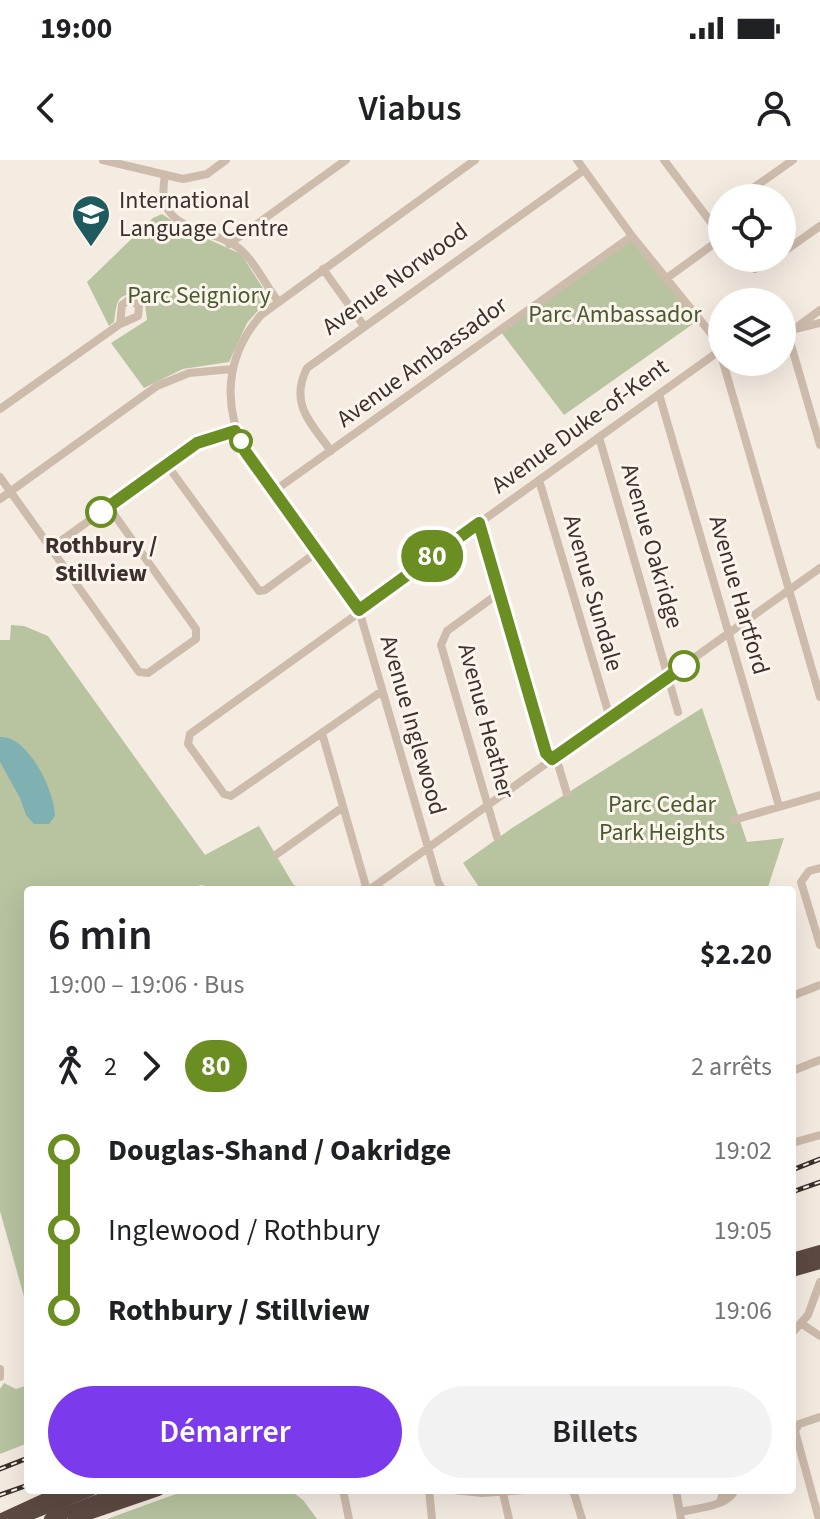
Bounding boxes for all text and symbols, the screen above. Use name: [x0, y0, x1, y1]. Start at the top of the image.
text: 19:00: [40, 7, 112, 50]
text: Viabus: [358, 83, 462, 134]
icon: back: [24, 86, 68, 130]
icon: person: [752, 86, 796, 130]
place label: International Language Centre: [119, 183, 288, 246]
map controls: [708, 184, 796, 376]
button: locate: [708, 184, 796, 272]
school or university icon: International Language Centre: [70, 193, 112, 248]
street label: Avenue Norwood: [315, 214, 475, 344]
park label: Parc Seigniory: [127, 278, 271, 313]
street label: Avenue Ambassador: [329, 288, 515, 436]
button: layers: [708, 288, 796, 376]
park label: Parc Ambassador: [528, 297, 702, 332]
street label: Avenue Duke-of-Kent: [484, 350, 676, 502]
unlabelled marker: [230, 430, 252, 452]
street label: Avenue Oakridge: [612, 460, 692, 632]
marker: Rothbury / Stillview: [86, 497, 116, 527]
street label: Avenue Sundale: [554, 511, 632, 675]
street label: Avenue Hartford: [700, 511, 778, 679]
place label: Rothbury / Stillview: [45, 528, 157, 591]
line badge: 80: [396, 530, 468, 582]
text: 80: [417, 536, 447, 576]
street label: Avenue Inglewood: [371, 631, 455, 819]
street label: Avenue Heather: [448, 640, 524, 803]
unlabelled marker: [669, 651, 699, 681]
park label: Parc Cedar Park Heights: [599, 787, 725, 850]
text: 6 min: [48, 904, 153, 967]
text: $2.20: [700, 933, 772, 976]
text: 19:00 – 19:06 · Bus: [48, 966, 244, 1003]
icon: walk: [48, 1044, 92, 1088]
icon: forward: [129, 1044, 173, 1088]
text: 80: [201, 1046, 231, 1086]
text: 2: [104, 1048, 117, 1085]
text: 2 arrêts: [691, 1048, 772, 1085]
text: Douglas-Shand / Oakridge: [108, 1129, 451, 1172]
text: 19:02: [714, 1132, 772, 1169]
text: Inglewood / Rothbury: [108, 1209, 380, 1252]
text: 19:05: [714, 1212, 772, 1249]
text: Rothbury / Stillview: [108, 1289, 370, 1332]
text: 19:06: [714, 1292, 772, 1329]
button: Démarrer: [48, 1386, 402, 1478]
button: Billets: [418, 1386, 772, 1478]

